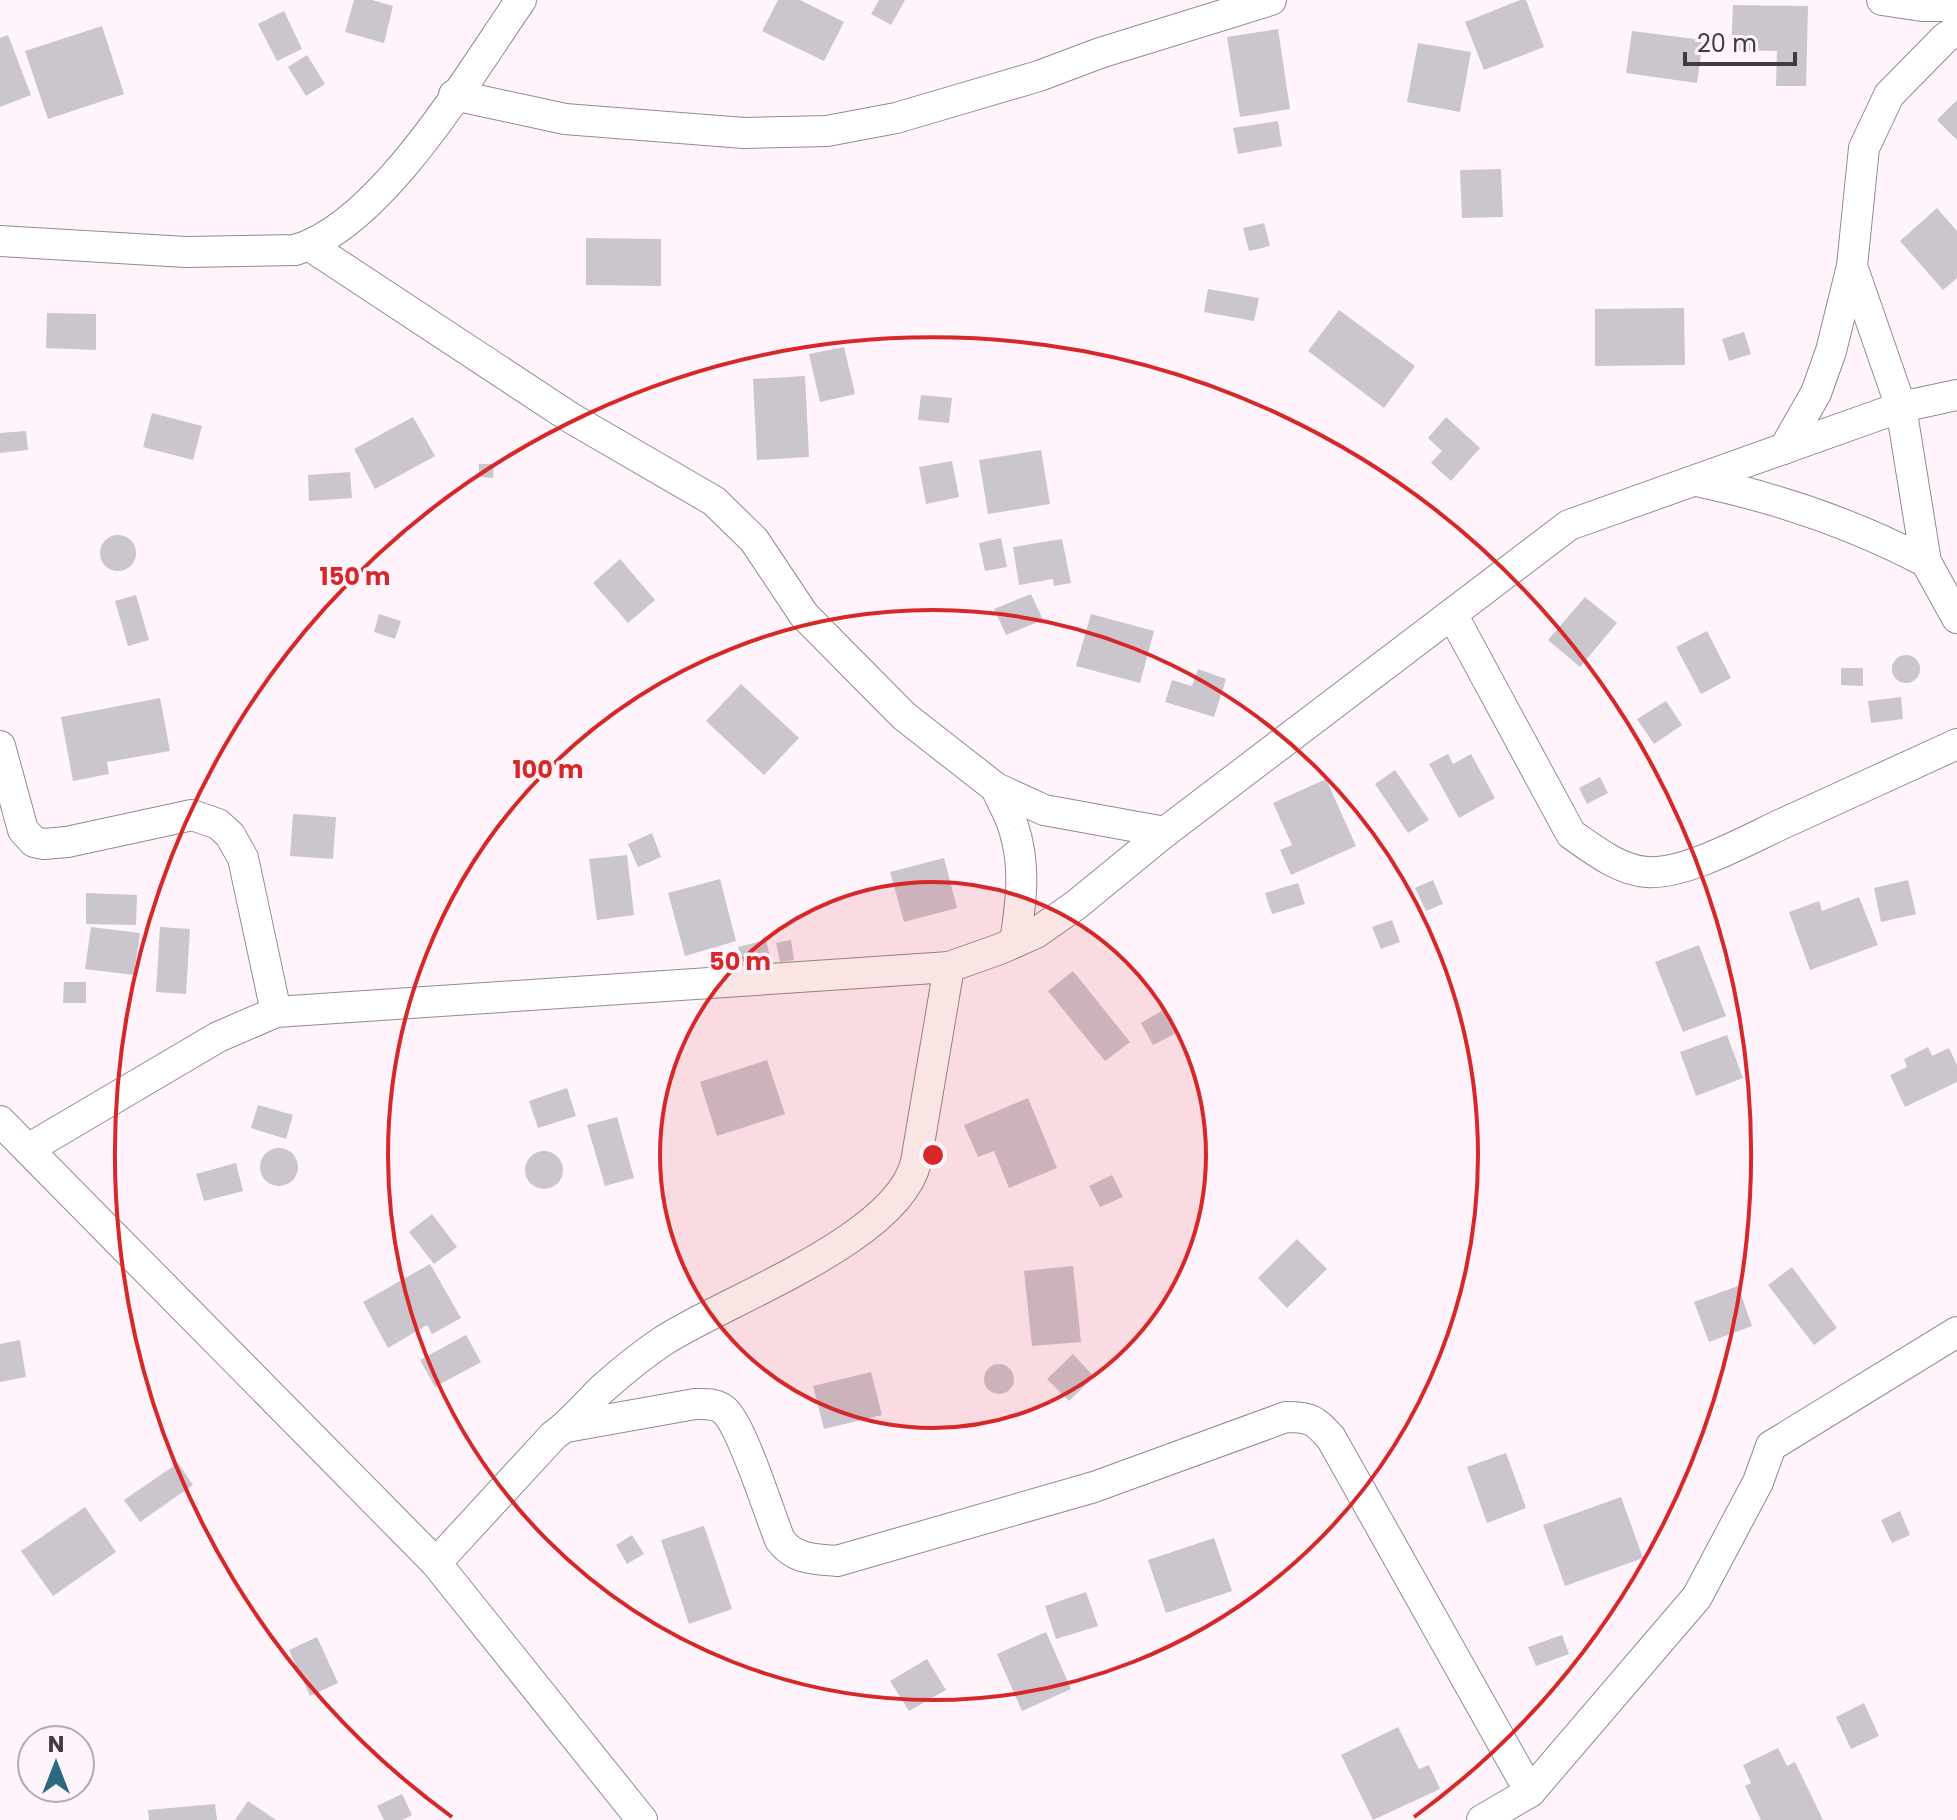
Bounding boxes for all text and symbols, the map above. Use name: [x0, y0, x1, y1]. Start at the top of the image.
scale bar: [1685, 16, 1795, 66]
text: 20 m: [1697, 27, 1757, 60]
text: 150 m: [320, 560, 390, 593]
text: 100 m: [513, 753, 583, 786]
text: 50 m: [709, 945, 771, 978]
centre of rings: [919, 1141, 947, 1169]
north arrow: [16, 1724, 96, 1804]
text: N: [48, 1729, 64, 1760]

